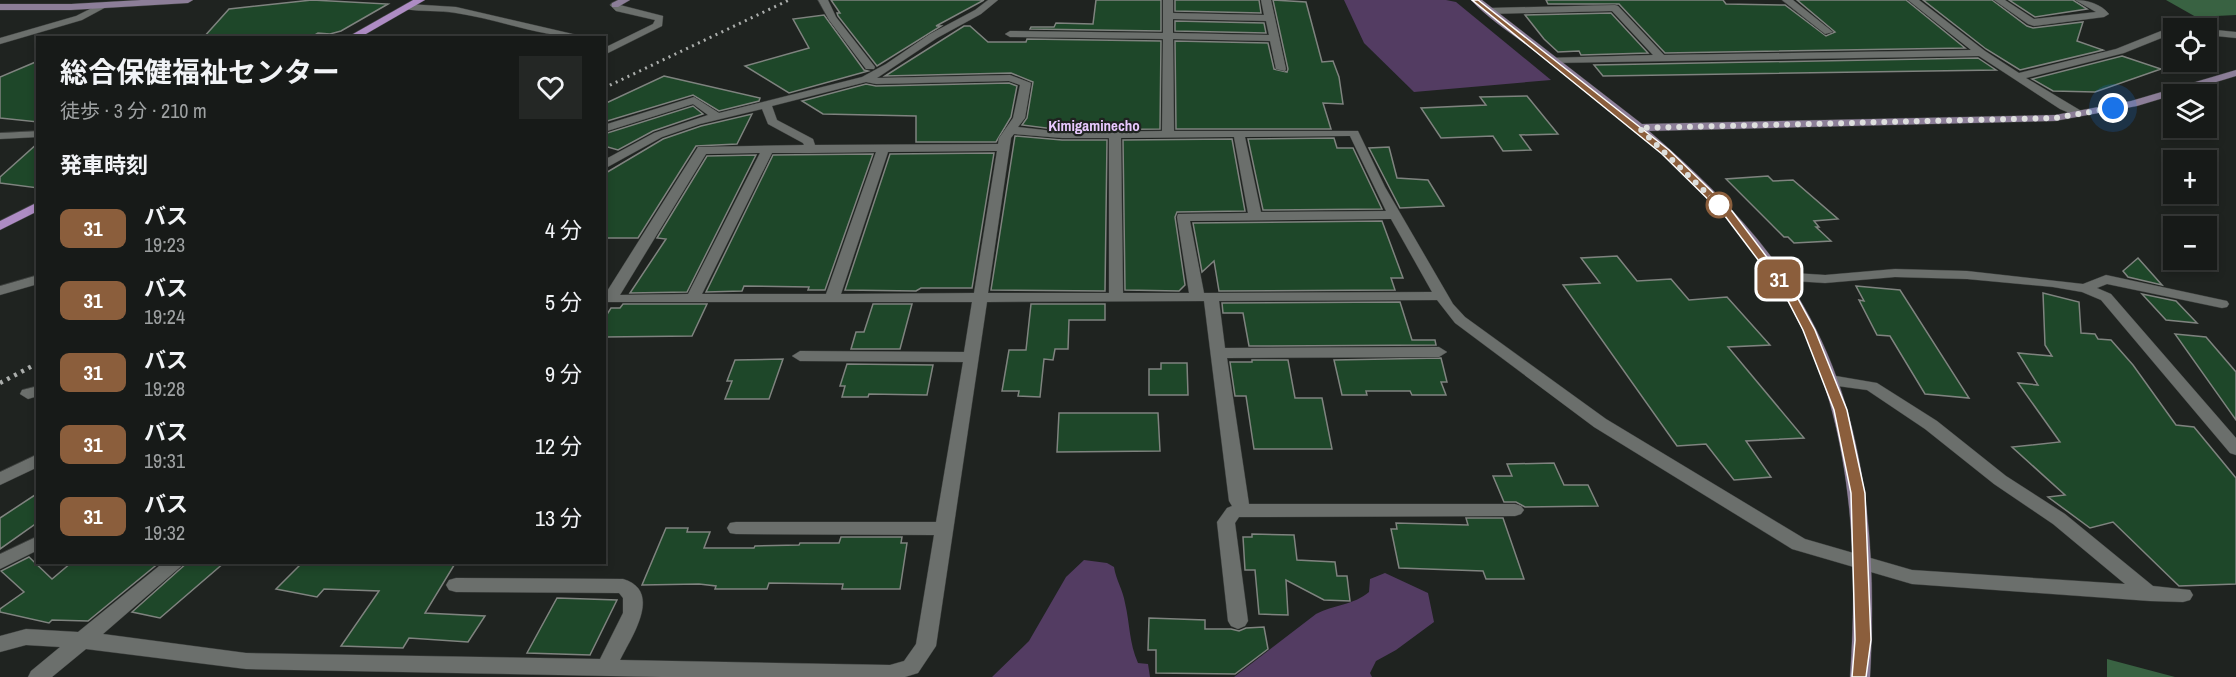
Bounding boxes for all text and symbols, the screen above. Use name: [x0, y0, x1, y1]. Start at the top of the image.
map controls: [2163, 18, 2217, 270]
button: locate: [2163, 18, 2217, 72]
text: 総合保健福祉センター: [60, 53, 340, 91]
button: heart: [519, 56, 582, 119]
button: layers: [2163, 84, 2217, 138]
your location: [2098, 93, 2128, 123]
text: 徒歩 · 3 分 · 210 m: [60, 97, 207, 124]
district label: Kimigaminecho: [1048, 115, 1140, 136]
text: 発車時刻: [60, 150, 148, 180]
button: +: [2163, 150, 2217, 204]
unlabelled marker: [1706, 192, 1732, 218]
text: バス: [144, 201, 188, 231]
text: 31: [83, 214, 103, 243]
text: 4 分: [545, 215, 582, 245]
button: −: [2163, 216, 2217, 270]
text: 19:23: [144, 231, 185, 258]
line badge: 31: [1752, 260, 1806, 298]
text: 31: [1769, 265, 1789, 294]
text: バス: [144, 273, 188, 303]
text: 31: [83, 286, 103, 315]
text: 5 分: [545, 287, 582, 317]
text: 19:24: [144, 303, 185, 330]
text: バス: [144, 345, 188, 375]
text: 31: [83, 358, 103, 387]
text: 9 分: [545, 359, 582, 389]
text: 19:28: [144, 375, 185, 402]
text: バス: [144, 417, 188, 447]
text: 31: [83, 430, 103, 459]
text: 12 分: [535, 431, 582, 461]
text: 19:31: [144, 447, 185, 474]
text: バス: [144, 489, 188, 519]
text: 31: [83, 502, 103, 531]
text: 13 分: [535, 503, 582, 533]
text: 19:32: [144, 519, 185, 546]

